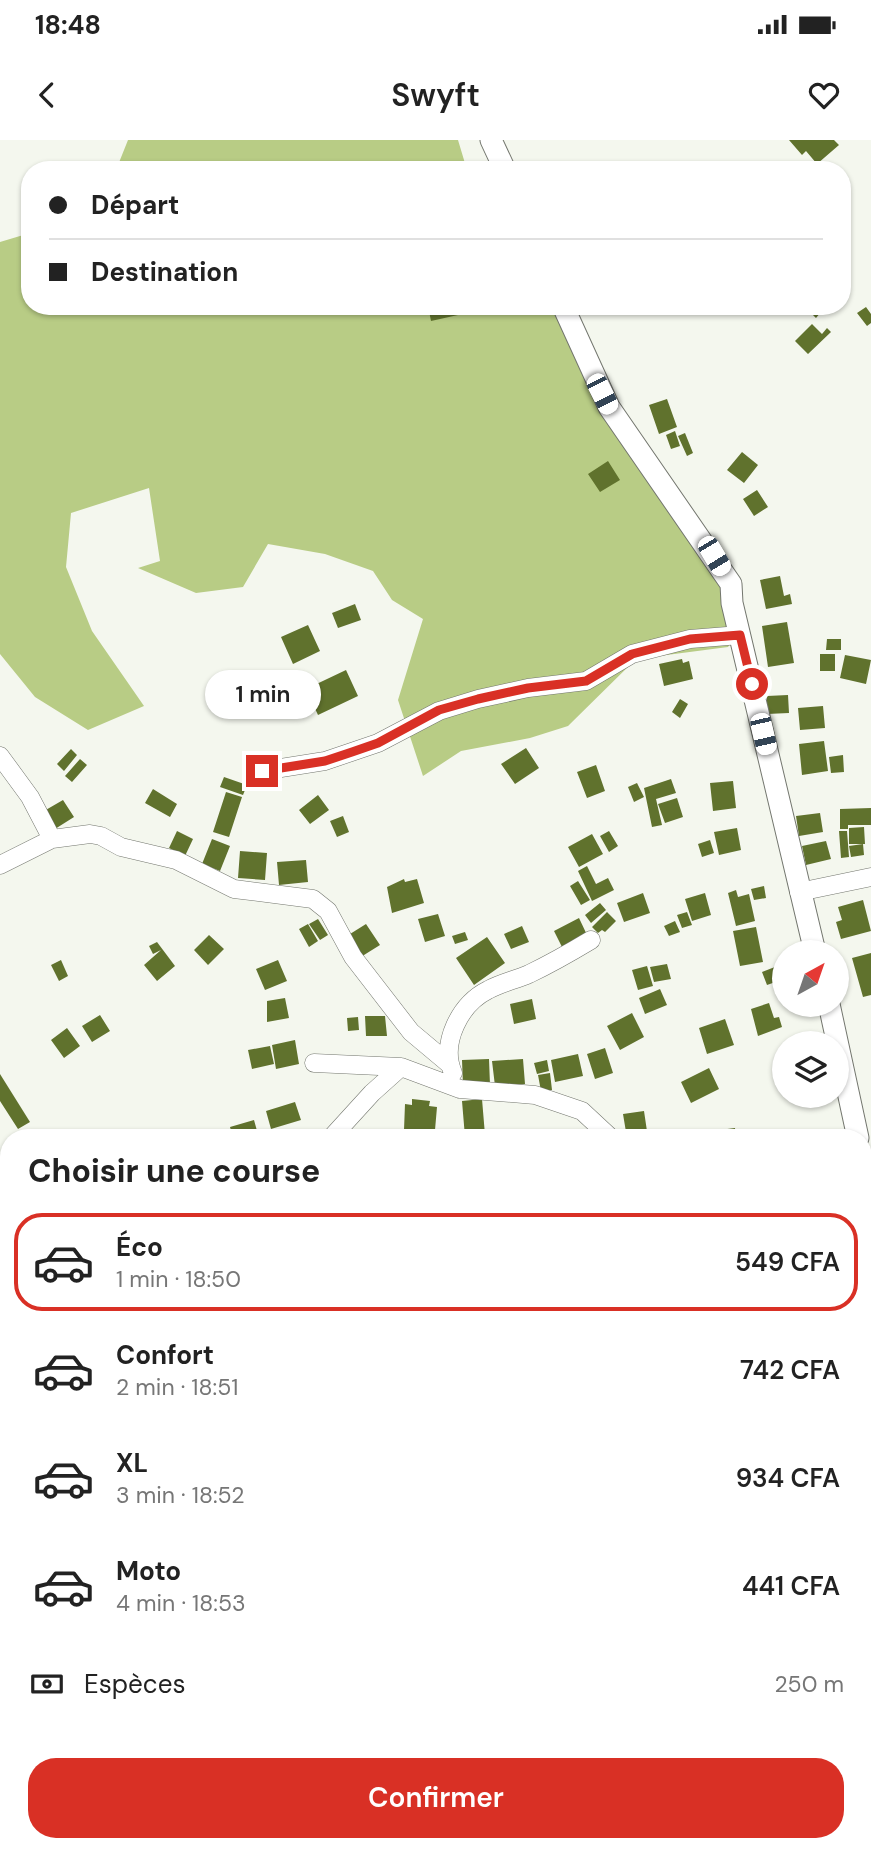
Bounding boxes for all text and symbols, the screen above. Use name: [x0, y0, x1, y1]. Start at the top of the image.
text: 18:48: [35, 8, 101, 42]
text: Swyft: [391, 74, 480, 116]
icon: back: [28, 76, 66, 114]
icon: heart: [805, 76, 843, 114]
text: Départ: [91, 188, 179, 222]
text: Destination: [91, 255, 238, 289]
car: [584, 371, 621, 417]
car: [695, 533, 734, 579]
route start: [736, 668, 768, 700]
callout: 1 min: [204, 670, 320, 718]
text: 1 min: [236, 679, 290, 709]
car: [749, 711, 778, 757]
route end: [246, 755, 278, 787]
north arrow: [772, 940, 849, 1017]
map controls: [772, 940, 849, 1108]
button: layers: [772, 1031, 849, 1108]
text: Choisir une course: [28, 1150, 320, 1192]
text: Éco: [116, 1230, 163, 1264]
icon: car: [32, 1231, 95, 1294]
text: 549 CFA: [735, 1245, 840, 1279]
text: 1 min · 18:50: [116, 1264, 241, 1294]
text: Confort: [116, 1338, 214, 1372]
icon: car: [32, 1339, 95, 1402]
text: 742 CFA: [740, 1353, 840, 1387]
text: 2 min · 18:51: [116, 1372, 238, 1402]
text: XL: [116, 1446, 148, 1480]
icon: car: [32, 1447, 95, 1510]
text: 934 CFA: [736, 1461, 840, 1495]
text: 3 min · 18:52: [116, 1480, 244, 1510]
text: Moto: [116, 1554, 181, 1588]
icon: car: [32, 1555, 95, 1618]
text: 441 CFA: [742, 1569, 840, 1603]
text: 4 min · 18:53: [116, 1588, 246, 1618]
icon: cash: [28, 1665, 66, 1703]
text: Espèces: [84, 1667, 185, 1701]
text: 250 m: [774, 1669, 844, 1699]
button: Confirmer: [28, 1758, 844, 1838]

